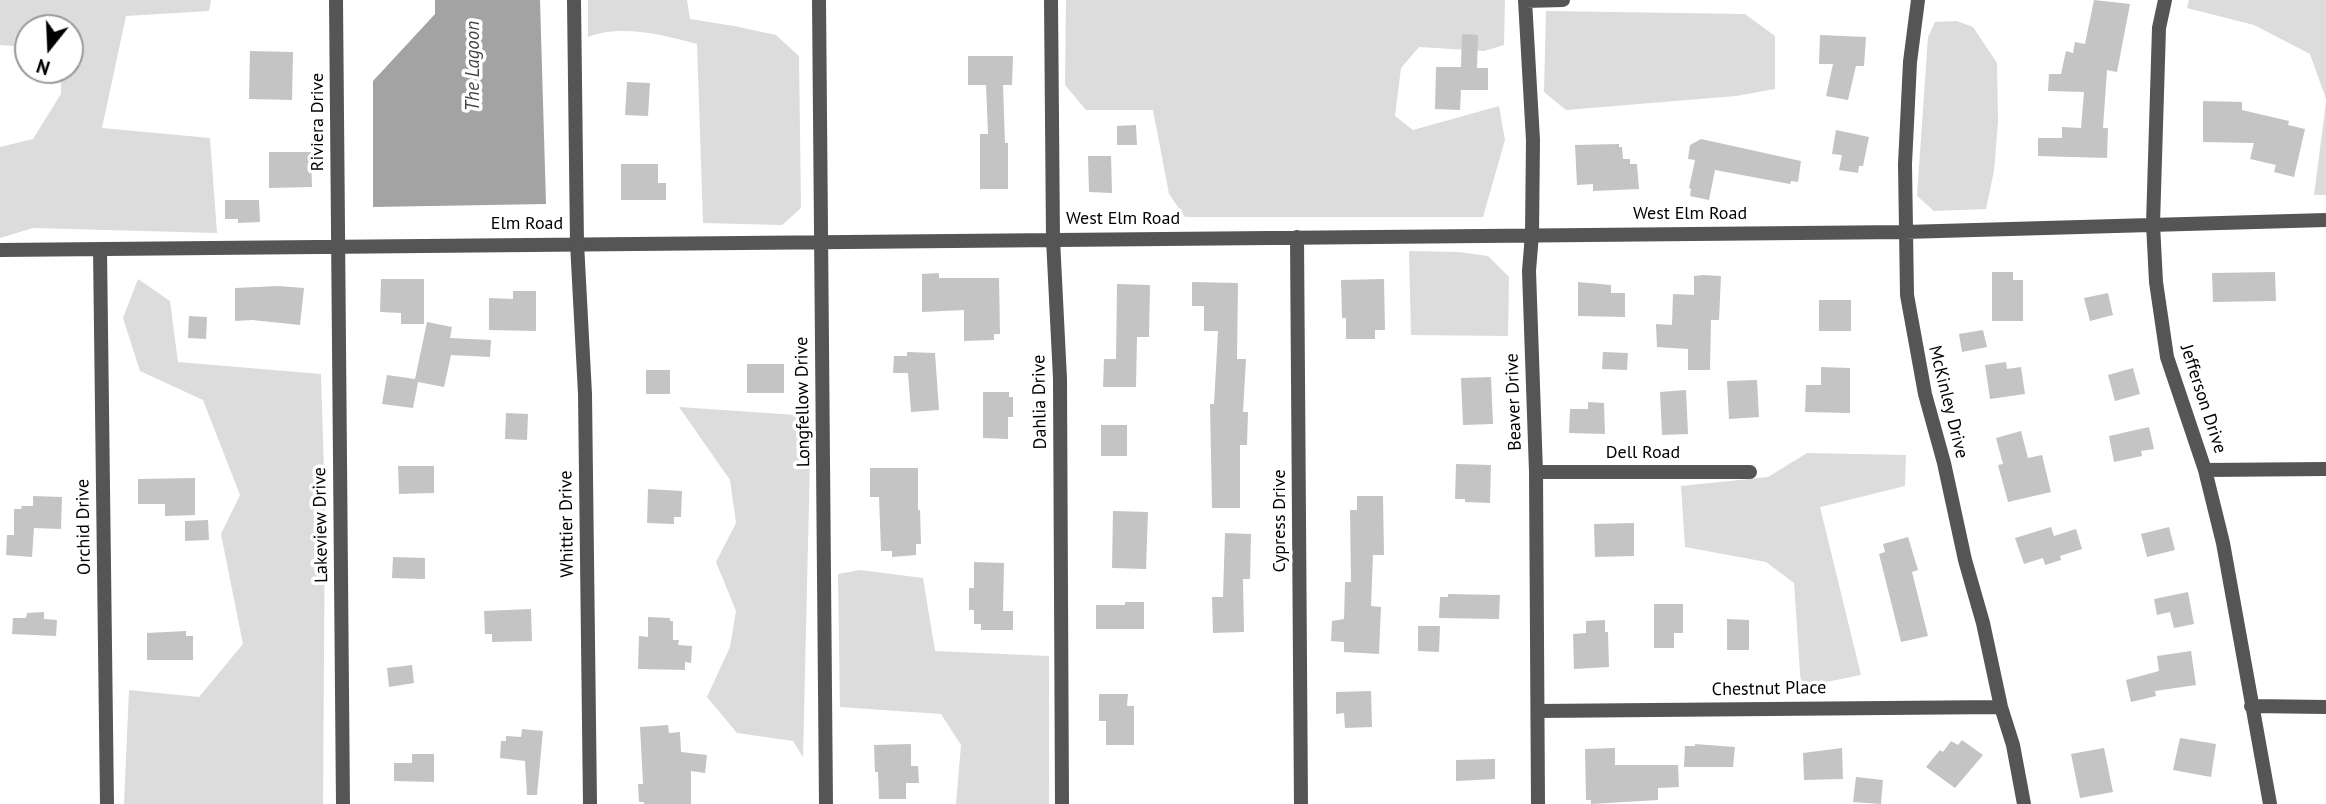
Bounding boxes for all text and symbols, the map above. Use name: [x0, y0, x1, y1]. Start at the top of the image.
north arrow: [14, 14, 84, 84]
water label: The Lagoon: [463, 21, 485, 111]
text: N: [33, 54, 53, 80]
street label: Riviera Drive: [307, 73, 329, 171]
street label: West Elm Road: [1633, 203, 1747, 225]
street label: West Elm Road: [1066, 208, 1180, 230]
street label: Elm Road: [491, 213, 563, 235]
street label: Longfellow Drive: [791, 337, 815, 467]
street label: Jefferson Drive: [2175, 342, 2231, 456]
street label: McKinley Drive: [1924, 343, 1972, 461]
street label: Beaver Drive: [1502, 353, 1526, 451]
street label: Dahlia Drive: [1028, 354, 1052, 450]
street label: Dell Road: [1606, 442, 1680, 464]
street label: Lakeview Drive: [309, 467, 333, 583]
street label: Cypress Drive: [1269, 469, 1291, 573]
street label: Whittier Drive: [555, 470, 579, 578]
street label: Orchid Drive: [72, 479, 96, 575]
street label: Chestnut Place: [1712, 677, 1826, 701]

